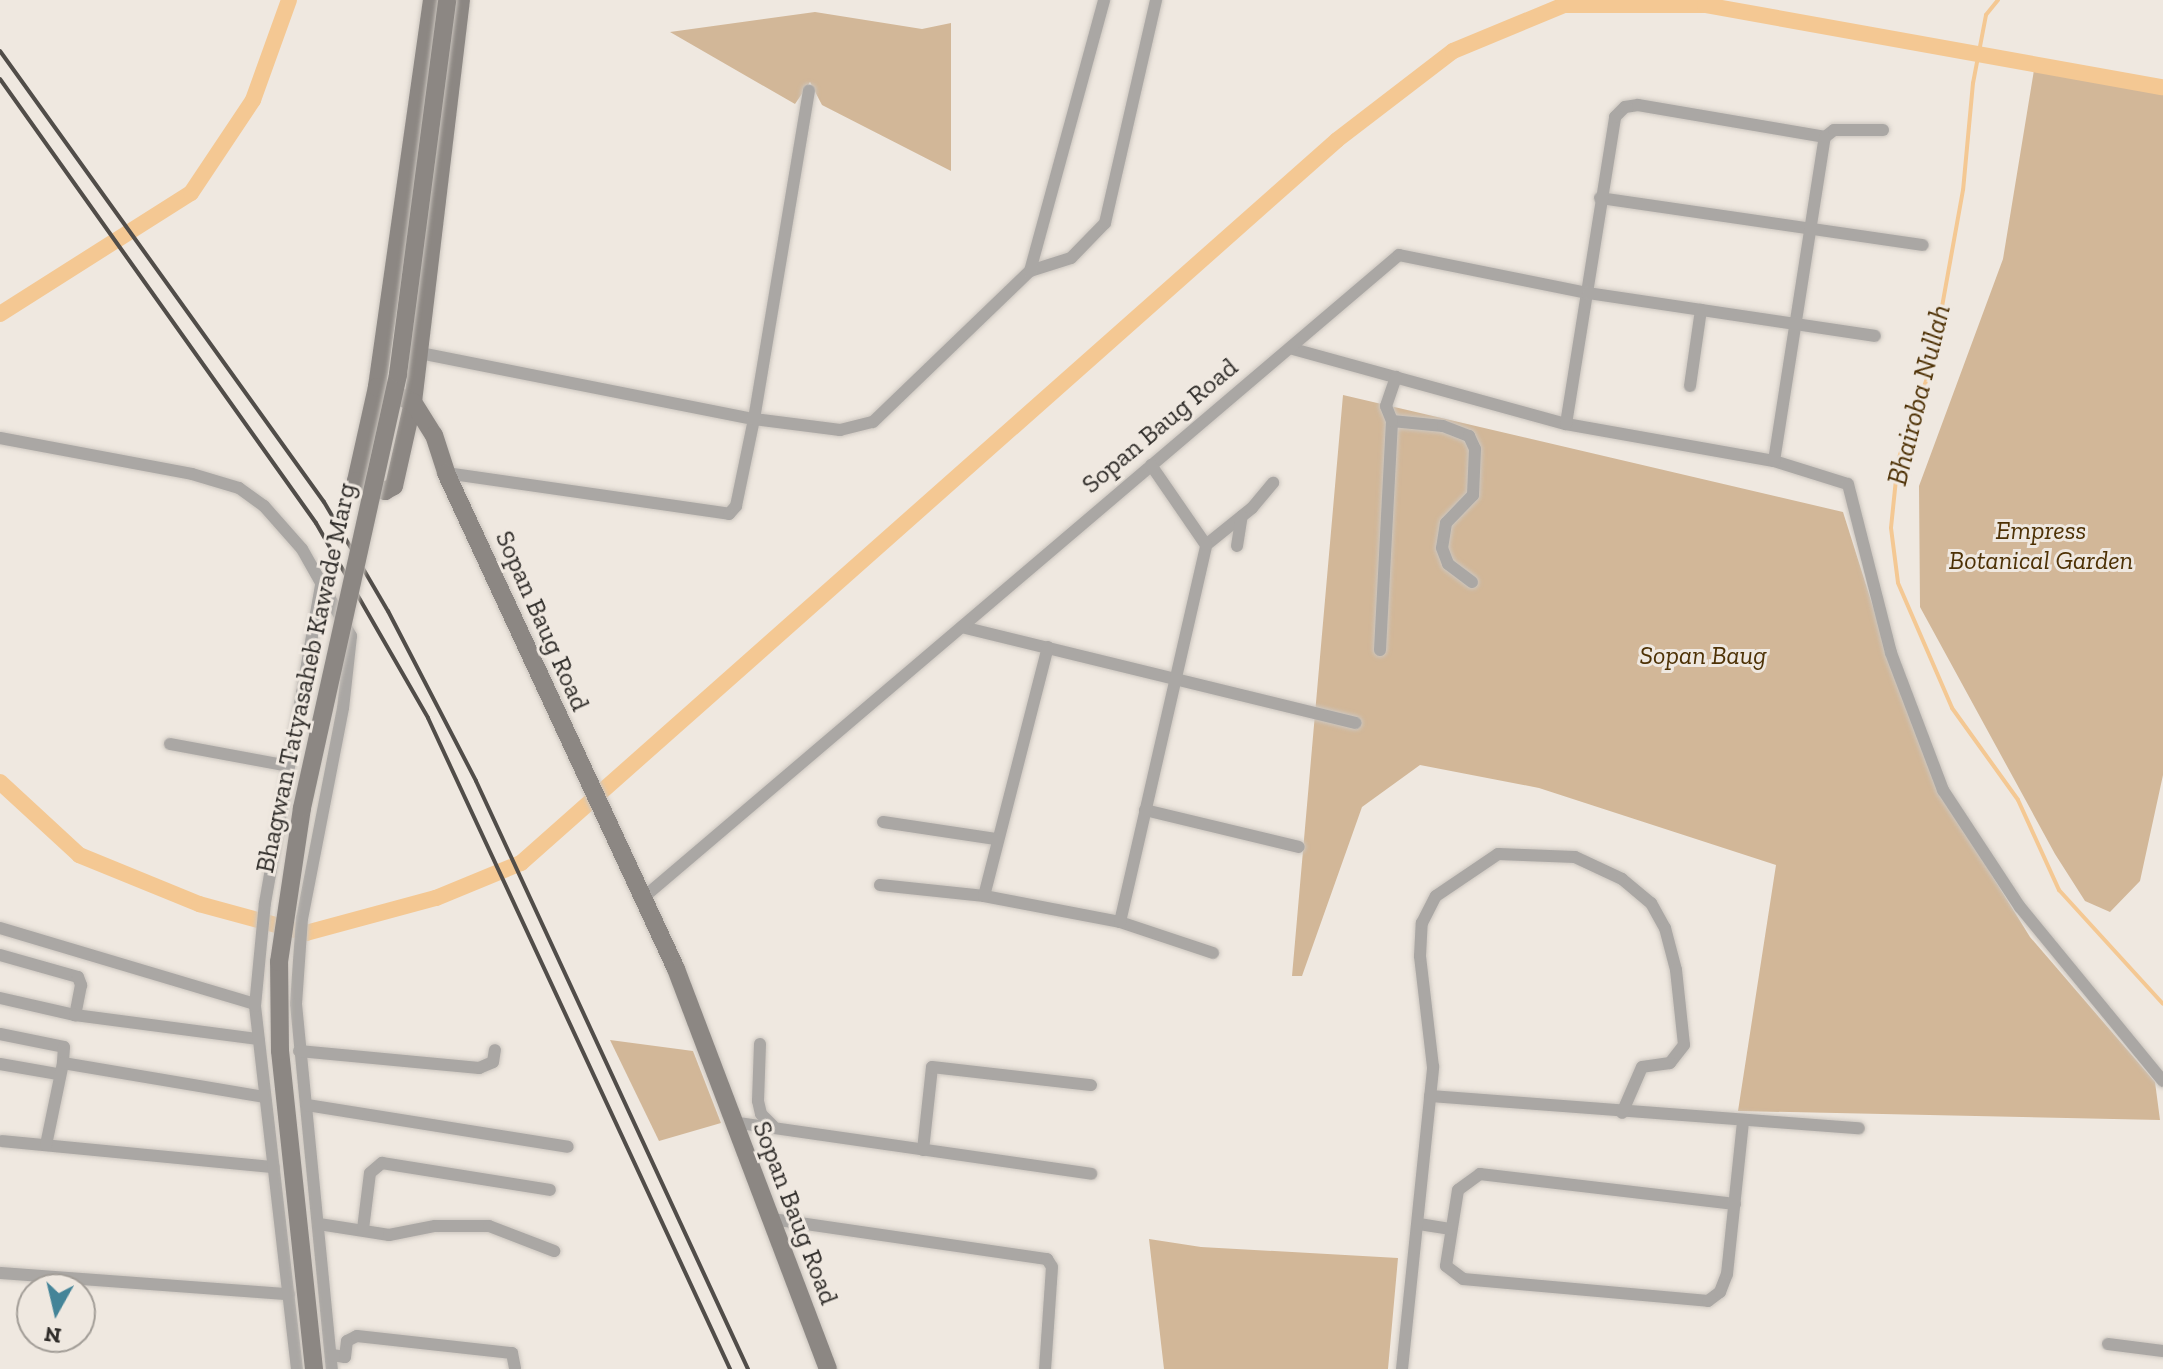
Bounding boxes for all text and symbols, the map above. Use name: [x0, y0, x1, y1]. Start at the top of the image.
water label: Bhairoba Nullah: [1880, 301, 1958, 489]
street label: Sopan Baug Road: [1076, 352, 1244, 500]
street label: Bhagwan Tatyasaheb Kawade Marg: [249, 480, 363, 876]
park label: Empress Botanical Garden: [1949, 515, 2133, 576]
street label: Sopan Baug Road: [488, 526, 596, 716]
park label: Sopan Baug: [1639, 640, 1767, 672]
street label: Sopan Baug Road: [746, 1117, 844, 1309]
north arrow: [16, 1273, 96, 1353]
text: N: [43, 1321, 63, 1350]

